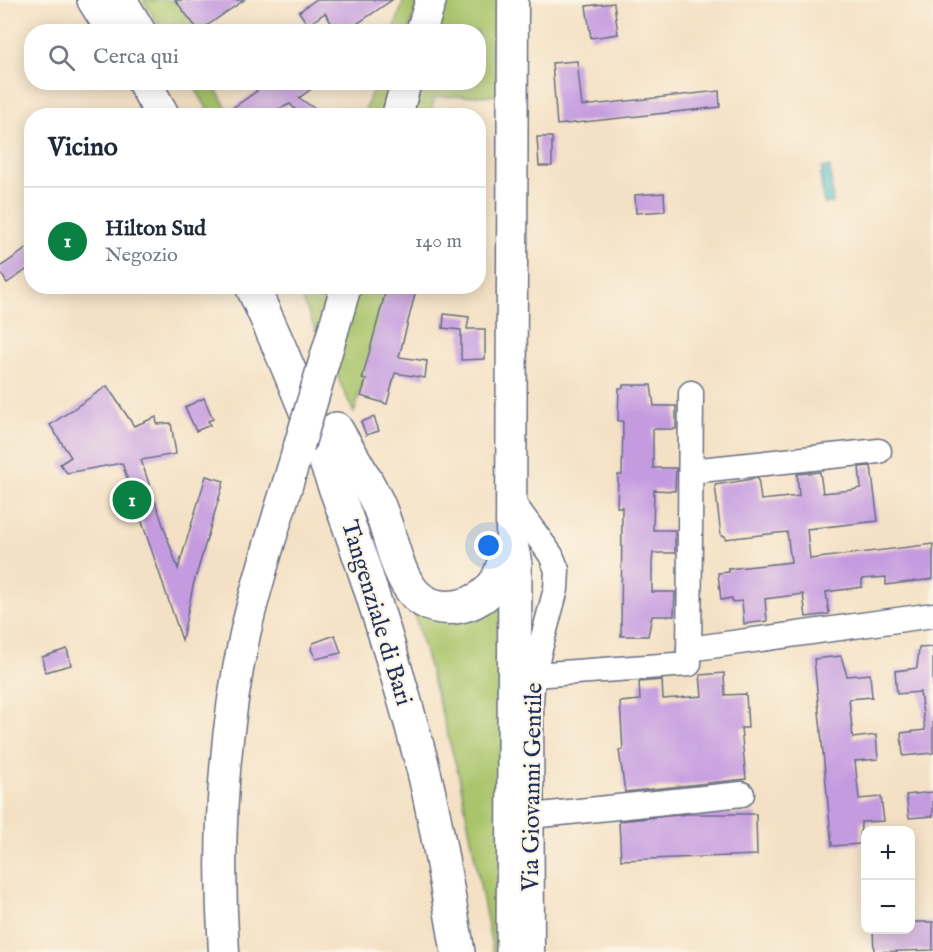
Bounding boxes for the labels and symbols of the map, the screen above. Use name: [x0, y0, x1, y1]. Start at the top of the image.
pin: 1: [112, 478, 152, 522]
street label: Tangenziale di Bari: [333, 517, 419, 709]
your location: [474, 531, 503, 560]
street label: Via Giovanni Gentile: [516, 682, 550, 893]

